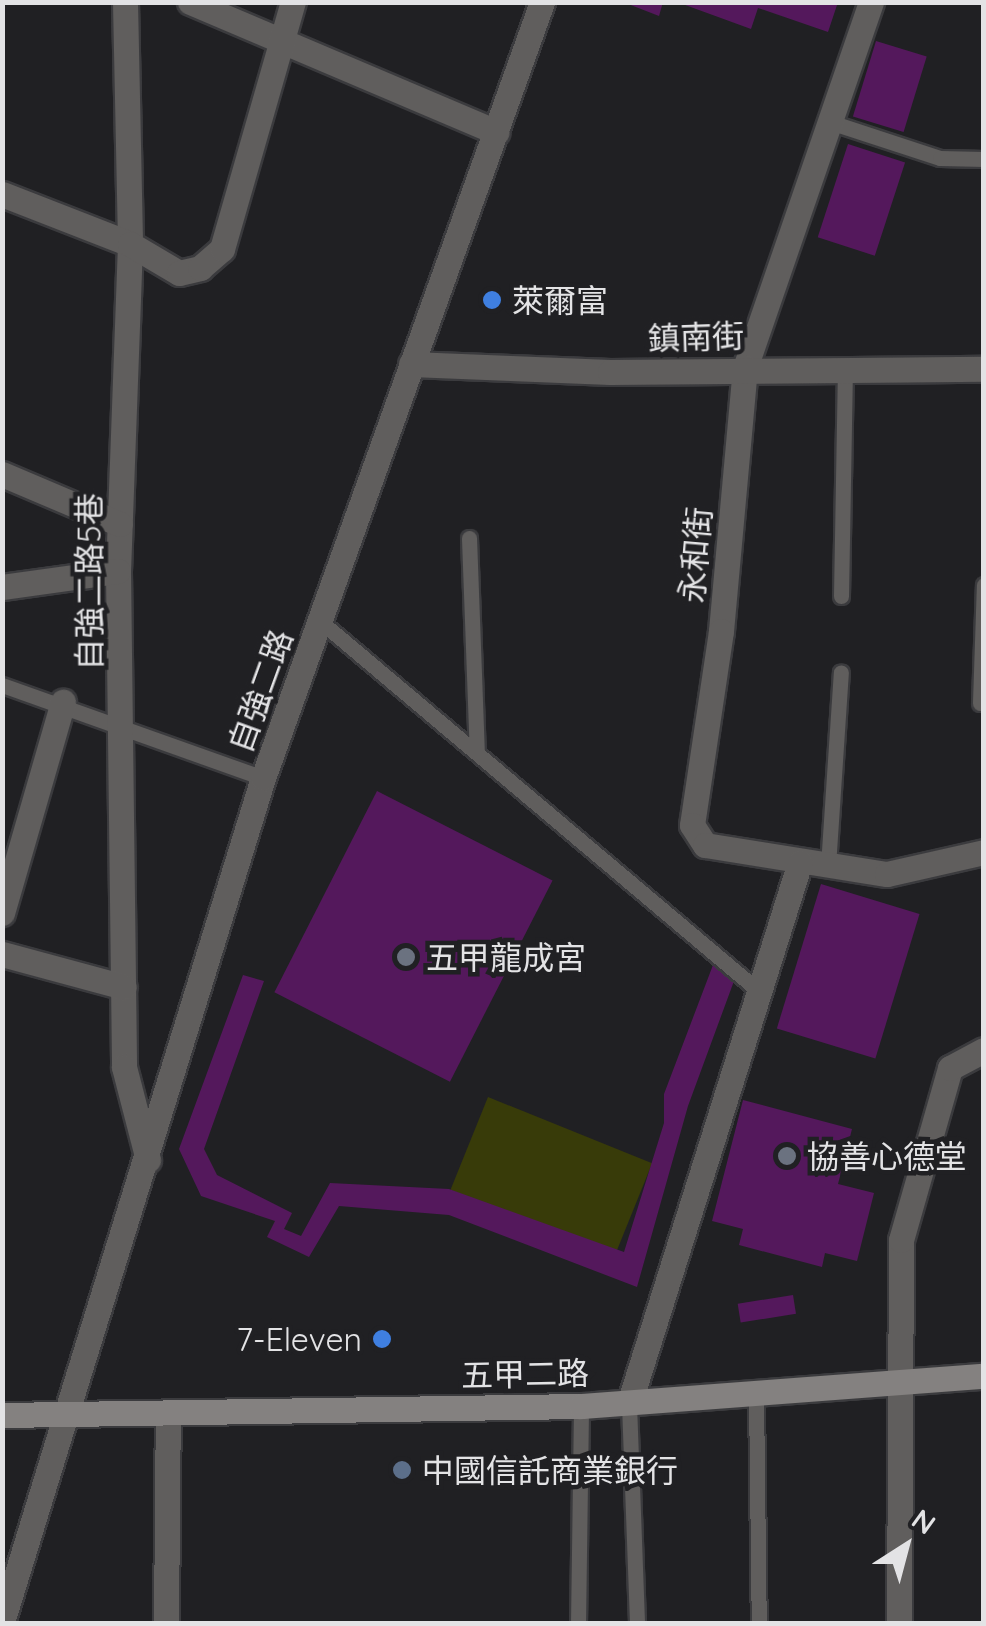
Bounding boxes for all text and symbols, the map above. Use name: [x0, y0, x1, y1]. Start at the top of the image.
place label: 萊爾富: [512, 281, 608, 319]
marker: 萊爾富: [481, 289, 503, 311]
street label: 鎮南街: [647, 316, 745, 358]
street label: 自強二路5巷: [70, 493, 108, 671]
street label: 永和街: [672, 506, 718, 604]
street label: 自強二路: [220, 624, 300, 758]
place label: 五甲龍成宮: [426, 938, 586, 976]
marker: 五甲龍成宮: [395, 946, 417, 968]
place label: 協善心德堂: [807, 1137, 967, 1175]
marker: 協善心德堂: [776, 1145, 798, 1167]
place label: 7-Eleven: [237, 1320, 362, 1358]
marker: 7-Eleven: [371, 1328, 393, 1350]
street label: 五甲二路: [461, 1354, 589, 1394]
place label: 中國信託商業銀行: [422, 1451, 678, 1489]
marker: 中國信託商業銀行: [391, 1459, 413, 1481]
north arrow: [856, 1496, 956, 1596]
text: N: [905, 1501, 943, 1542]

